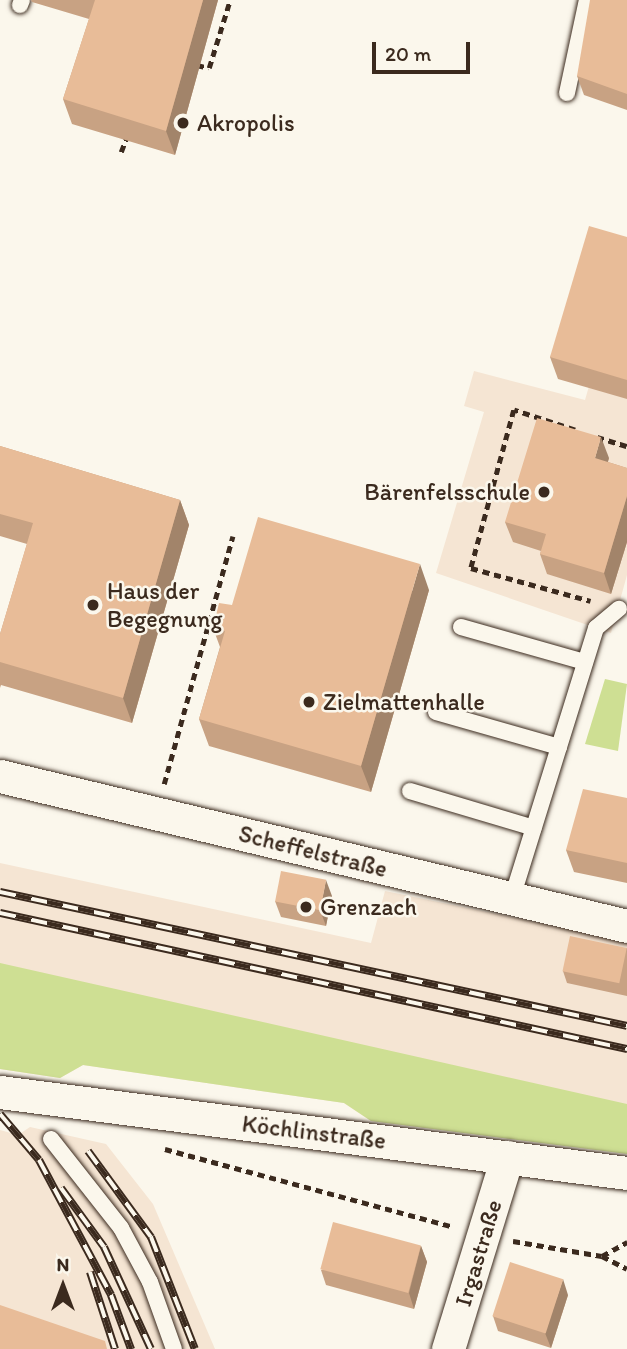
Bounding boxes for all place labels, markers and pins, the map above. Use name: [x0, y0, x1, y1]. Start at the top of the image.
place label: Akropolis: [197, 109, 295, 137]
marker: Akropolis: [175, 115, 191, 131]
place label: Bärenfelsschule: [364, 478, 530, 506]
marker: Bärenfelsschule: [536, 484, 552, 500]
place label: Haus der Begegnung: [107, 577, 223, 633]
marker: Haus der Begegnung: [85, 597, 101, 613]
place label: Zielmattenhalle: [323, 688, 485, 716]
marker: Zielmattenhalle: [301, 694, 317, 710]
place label: Grenzach: [320, 893, 417, 921]
marker: Grenzach: [298, 899, 314, 915]

